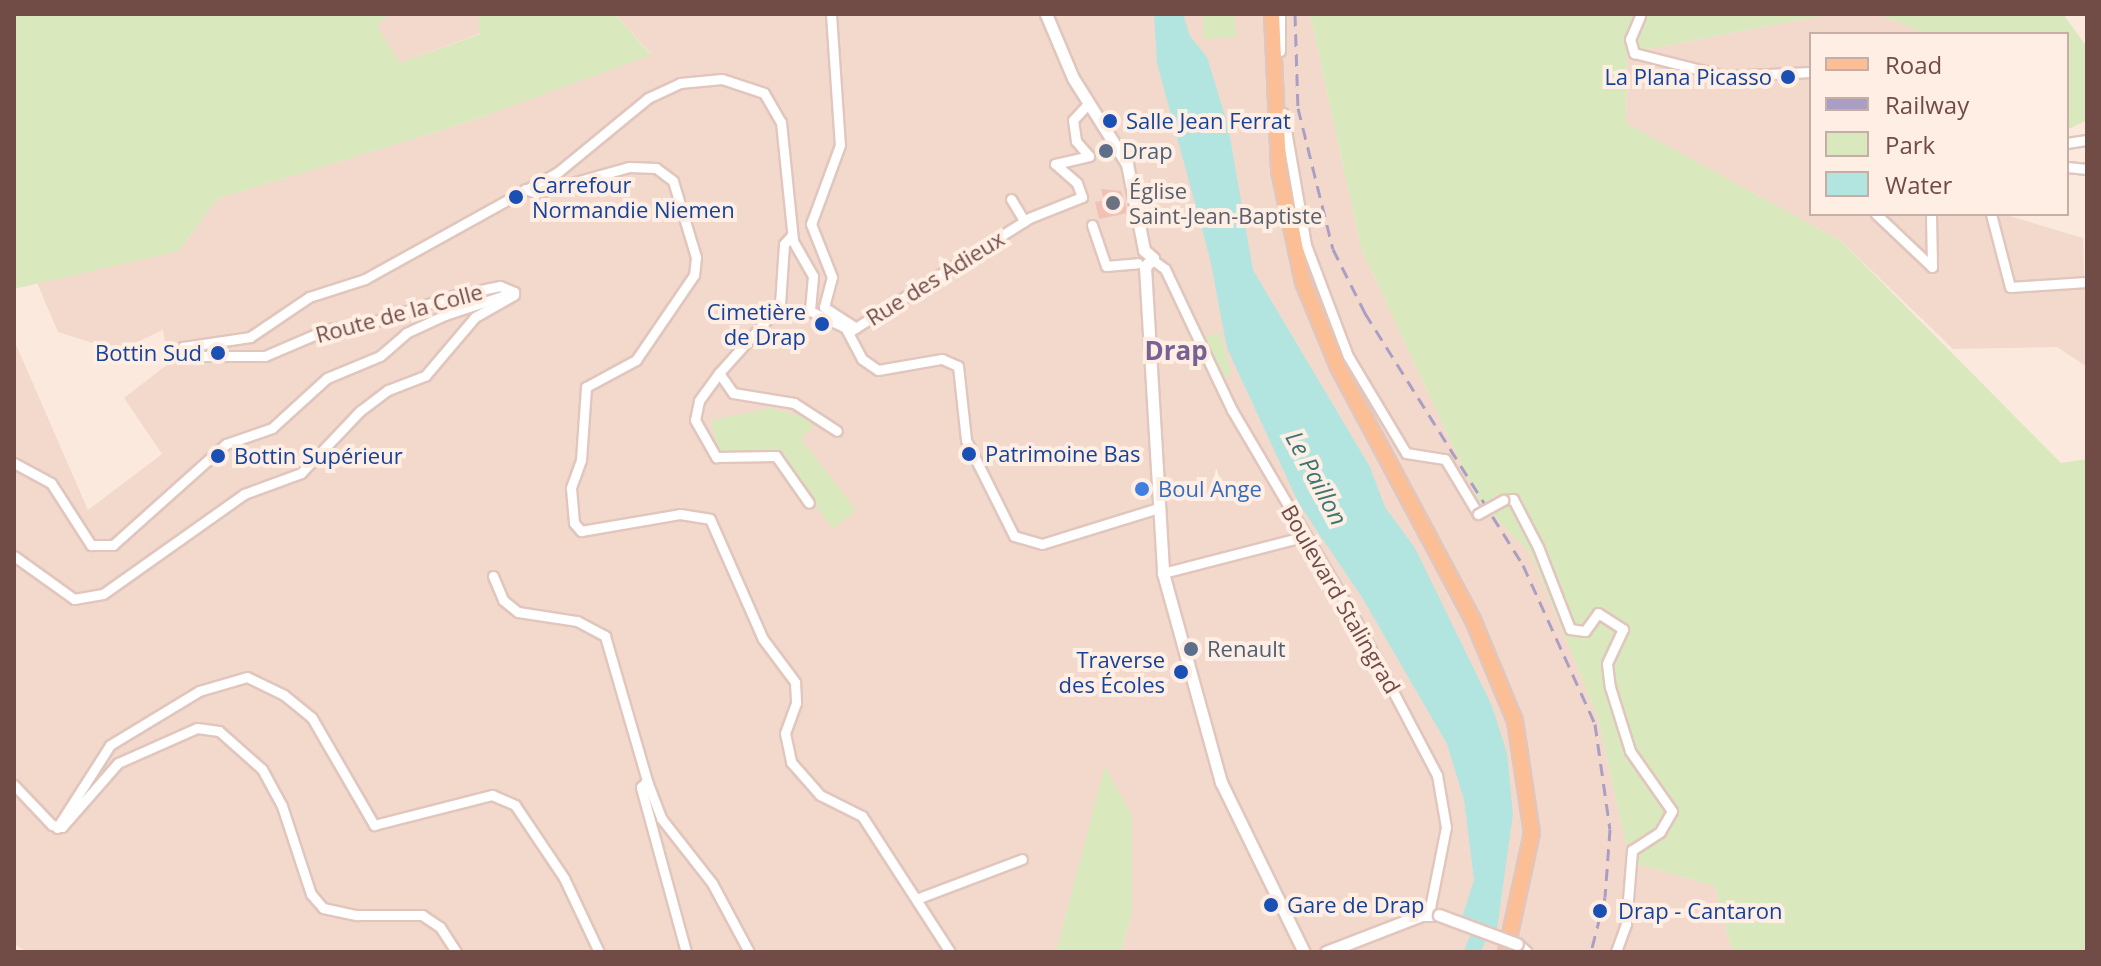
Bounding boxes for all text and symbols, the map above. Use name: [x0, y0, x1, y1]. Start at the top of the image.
legend: [1809, 32, 2069, 216]
text: Road: [1885, 48, 1942, 81]
place label: La Plana Picasso: [1604, 64, 1772, 90]
marker: La Plana Picasso: [1779, 68, 1797, 86]
text: Railway: [1885, 88, 1969, 121]
place label: Salle Jean Ferrat: [1126, 108, 1291, 134]
marker: Salle Jean Ferrat: [1101, 112, 1119, 130]
text: Park: [1885, 128, 1935, 161]
place label: Drap: [1122, 138, 1173, 164]
marker: Drap: [1097, 142, 1115, 160]
text: Water: [1885, 168, 1952, 201]
place label: Carrefour Normandie Niemen: [532, 171, 735, 222]
place label: Église Saint-Jean-Baptiste: [1129, 177, 1322, 228]
marker: Carrefour Normandie Niemen: [507, 188, 525, 206]
marker: Église Saint-Jean-Baptiste: [1104, 194, 1122, 212]
street label: Rue des Adieux: [861, 225, 1009, 331]
street label: Route de la Colle: [313, 278, 485, 348]
place label: Cimetière de Drap: [707, 298, 806, 350]
marker: Cimetière de Drap: [813, 315, 831, 333]
district label: Drap: [1144, 335, 1208, 367]
place label: Bottin Sud: [95, 340, 202, 366]
marker: Bottin Sud: [209, 344, 227, 362]
water label: Le Paillon: [1280, 426, 1354, 530]
place label: Patrimoine Bas: [985, 441, 1140, 467]
place label: Bottin Supérieur: [234, 443, 403, 469]
marker: Patrimoine Bas: [960, 445, 978, 463]
marker: Bottin Supérieur: [209, 447, 227, 465]
place label: Boul Ange: [1158, 476, 1262, 502]
marker: Boul Ange: [1133, 480, 1151, 498]
street label: Boulevard Stalingrad: [1276, 500, 1406, 698]
place label: Renault: [1207, 636, 1286, 662]
marker: Renault: [1182, 640, 1200, 658]
place label: Traverse des Écoles: [1059, 646, 1165, 698]
marker: Traverse des Écoles: [1172, 663, 1190, 681]
place label: Gare de Drap: [1287, 892, 1424, 918]
marker: Gare de Drap: [1262, 896, 1280, 914]
place label: Drap - Cantaron: [1618, 898, 1783, 924]
marker: Drap - Cantaron: [1589, 900, 1611, 922]

